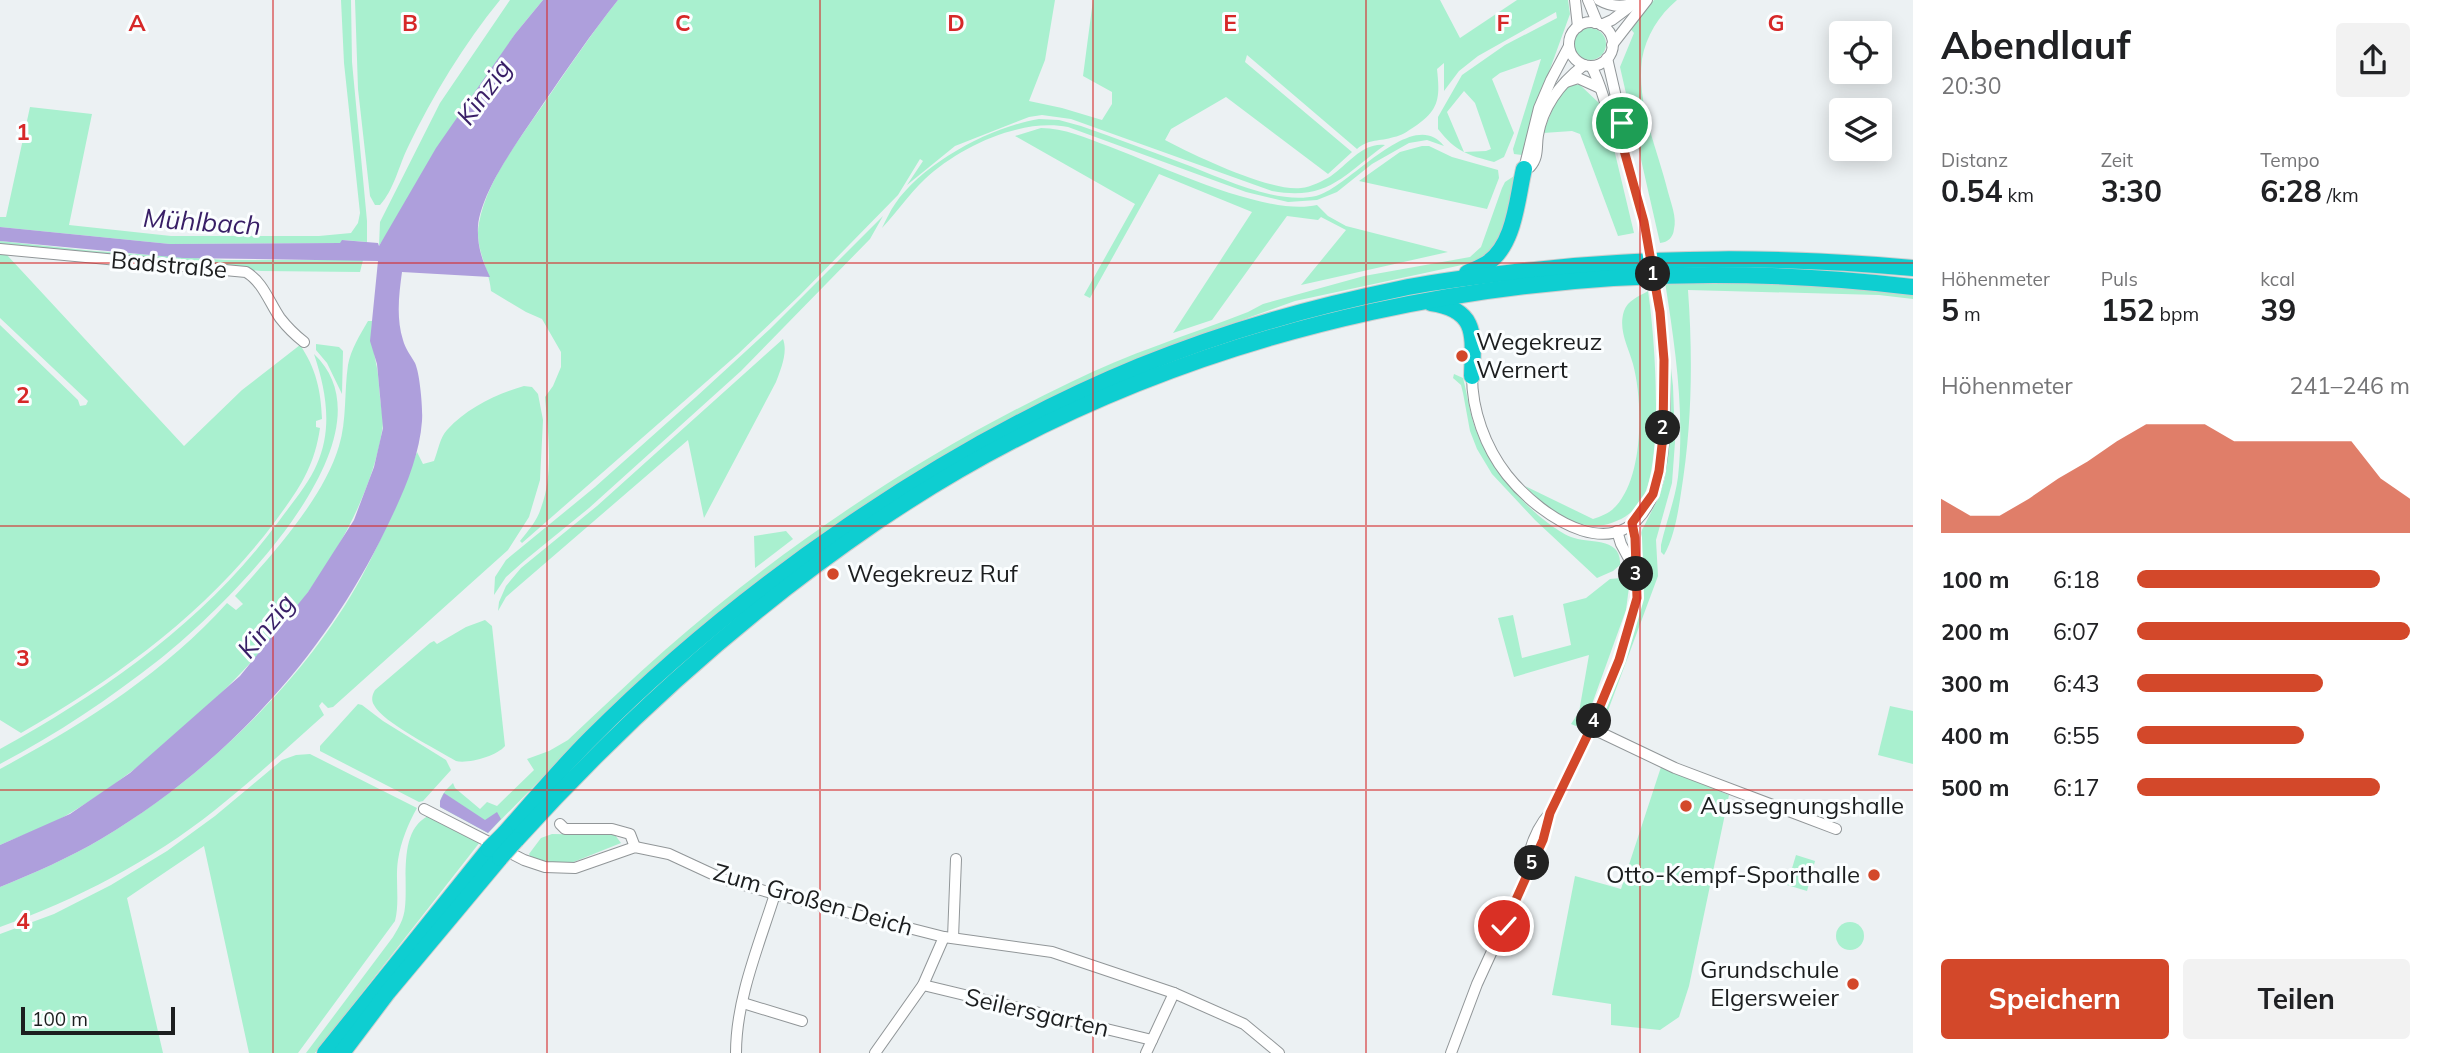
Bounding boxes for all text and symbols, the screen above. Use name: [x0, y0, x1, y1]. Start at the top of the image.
text: A: [128, 8, 146, 37]
text: B: [402, 8, 418, 37]
text: C: [675, 8, 691, 37]
text: D: [947, 8, 965, 37]
text: E: [1223, 8, 1237, 37]
text: F: [1496, 8, 1510, 37]
text: G: [1767, 8, 1785, 37]
map controls: [1829, 21, 1892, 161]
button: locate: [1829, 21, 1892, 84]
text: Abendlauf: [1941, 21, 2130, 69]
button: share: [2336, 23, 2410, 97]
water label: Kinzig: [449, 52, 518, 131]
text: 20:30: [1941, 71, 2001, 100]
pin: [1592, 93, 1652, 153]
button: layers: [1829, 98, 1892, 161]
icon: arrive: [1603, 104, 1641, 142]
text: 1: [16, 117, 30, 146]
text: Distanz: [1941, 148, 2008, 172]
text: Zeit: [2101, 148, 2133, 172]
text: Tempo: [2260, 148, 2320, 172]
text: 0.54: [1941, 172, 2002, 210]
text: 3:30: [2101, 172, 2162, 210]
text: 6:28: [2260, 172, 2322, 210]
text: km: [2002, 183, 2034, 207]
text: /km: [2322, 183, 2359, 207]
water label: Mühlbach: [142, 201, 262, 242]
street label: Badstraße: [110, 244, 228, 284]
pin: 1: [1636, 256, 1670, 292]
text: 1: [1647, 261, 1658, 285]
text: Höhenmeter: [1941, 267, 2050, 291]
text: Puls: [2101, 267, 2138, 291]
text: kcal: [2260, 267, 2295, 291]
text: 5: [1941, 291, 1959, 329]
text: 152: [2101, 291, 2155, 329]
text: 39: [2260, 291, 2296, 329]
text: m: [1959, 302, 1981, 326]
text: bpm: [2155, 302, 2199, 326]
place label: Wegekreuz Wernert: [1476, 326, 1602, 384]
marker: Wegekreuz Wernert: [1454, 348, 1470, 364]
text: Höhenmeter: [1941, 371, 2073, 400]
text: 241–246 m: [2289, 371, 2410, 400]
text: 2: [16, 380, 30, 409]
pin: 2: [1646, 410, 1680, 446]
text: 2: [1657, 415, 1668, 439]
pin: 3: [1618, 556, 1654, 592]
place label: Wegekreuz Ruf: [847, 558, 1019, 588]
text: 3: [1630, 561, 1641, 585]
text: 100 m: [1941, 565, 2009, 594]
text: 6:18: [2053, 565, 2100, 594]
marker: Wegekreuz Ruf: [825, 566, 841, 582]
water label: Kinzig: [230, 587, 301, 665]
text: 200 m: [1941, 617, 2009, 646]
text: 6:07: [2053, 617, 2100, 646]
text: 3: [16, 643, 30, 672]
text: 300 m: [1941, 669, 2009, 698]
text: 6:43: [2053, 669, 2100, 698]
pin: 4: [1576, 704, 1612, 738]
text: 4: [1588, 708, 1599, 732]
text: 400 m: [1941, 721, 2009, 750]
text: 6:55: [2053, 721, 2100, 750]
text: 500 m: [1941, 773, 2009, 802]
text: 6:17: [2053, 773, 2100, 802]
place label: Aussegnungshalle: [1700, 790, 1904, 820]
marker: Aussegnungshalle: [1678, 798, 1694, 814]
pin: 5: [1514, 846, 1550, 880]
text: 5: [1526, 850, 1537, 874]
street label: Zum Großen Deich: [710, 856, 917, 942]
place label: Otto-Kempf-Sporthalle: [1606, 859, 1860, 889]
marker: Otto-Kempf-Sporthalle: [1866, 867, 1882, 883]
pin: [1474, 896, 1534, 956]
text: 4: [16, 906, 30, 935]
icon: check: [1485, 907, 1523, 945]
place label: Grundschule Elgersweier: [1700, 954, 1839, 1012]
button: Speichern: [1941, 959, 2169, 1039]
button: Teilen: [2183, 959, 2410, 1039]
marker: Grundschule Elgersweier: [1845, 976, 1861, 992]
street label: Seilersgarten: [962, 981, 1112, 1043]
scale bar: [21, 1004, 175, 1036]
text: 100 m: [32, 1007, 88, 1031]

